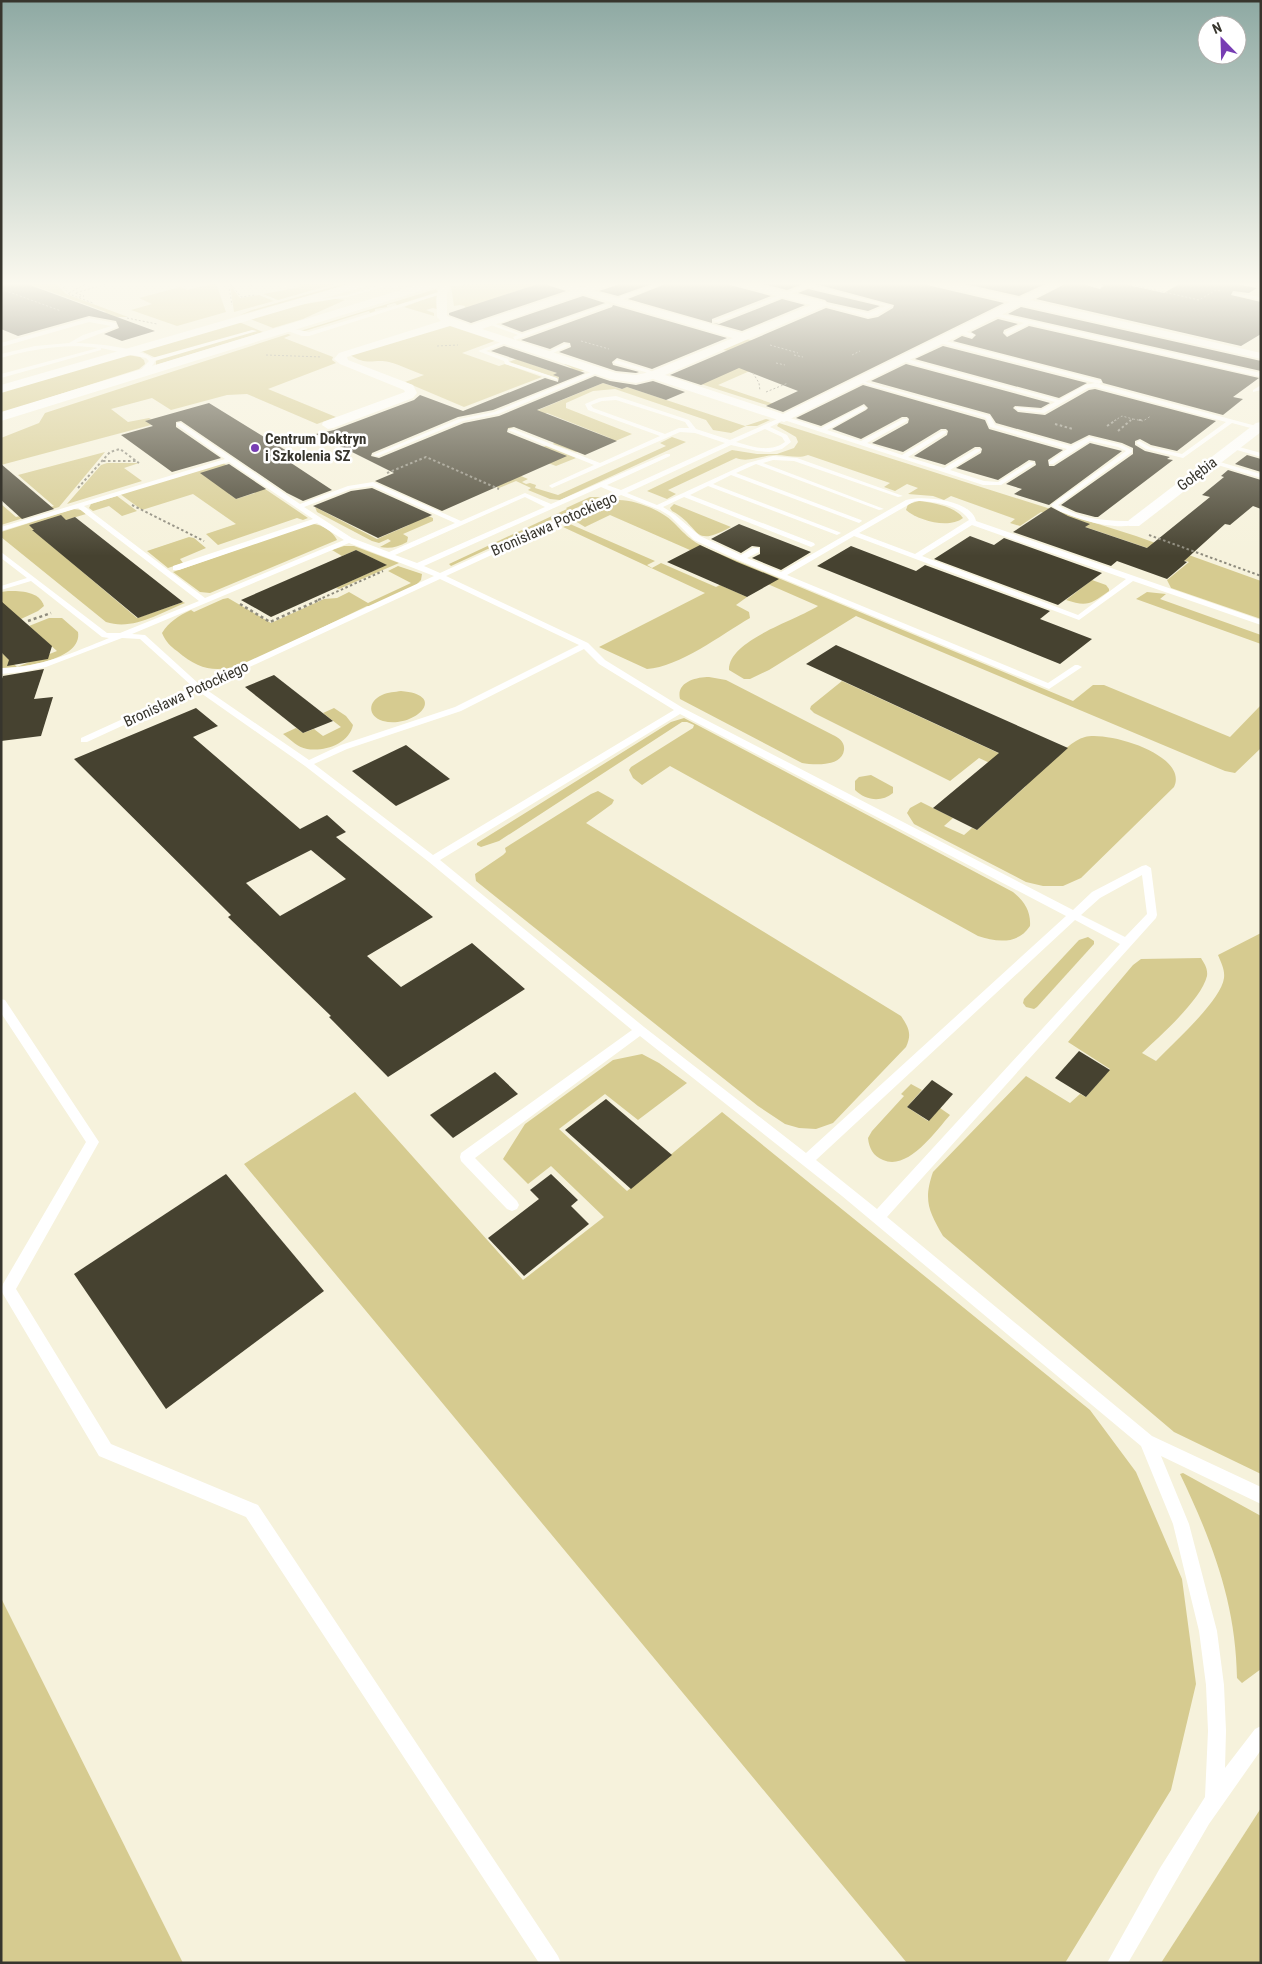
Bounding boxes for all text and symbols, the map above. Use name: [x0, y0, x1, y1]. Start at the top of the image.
north arrow: [1197, 15, 1247, 65]
text: N: [1210, 19, 1224, 37]
place label: Centrum Doktryn i Szkolenia SZ: [265, 430, 367, 465]
marker: Centrum Doktryn i Szkolenia SZ: [249, 442, 261, 454]
street label: Gołębia: [1174, 453, 1220, 495]
street label: Bronisława Potockiego: [488, 488, 620, 560]
street label: Bronisława Potockiego: [121, 657, 251, 731]

